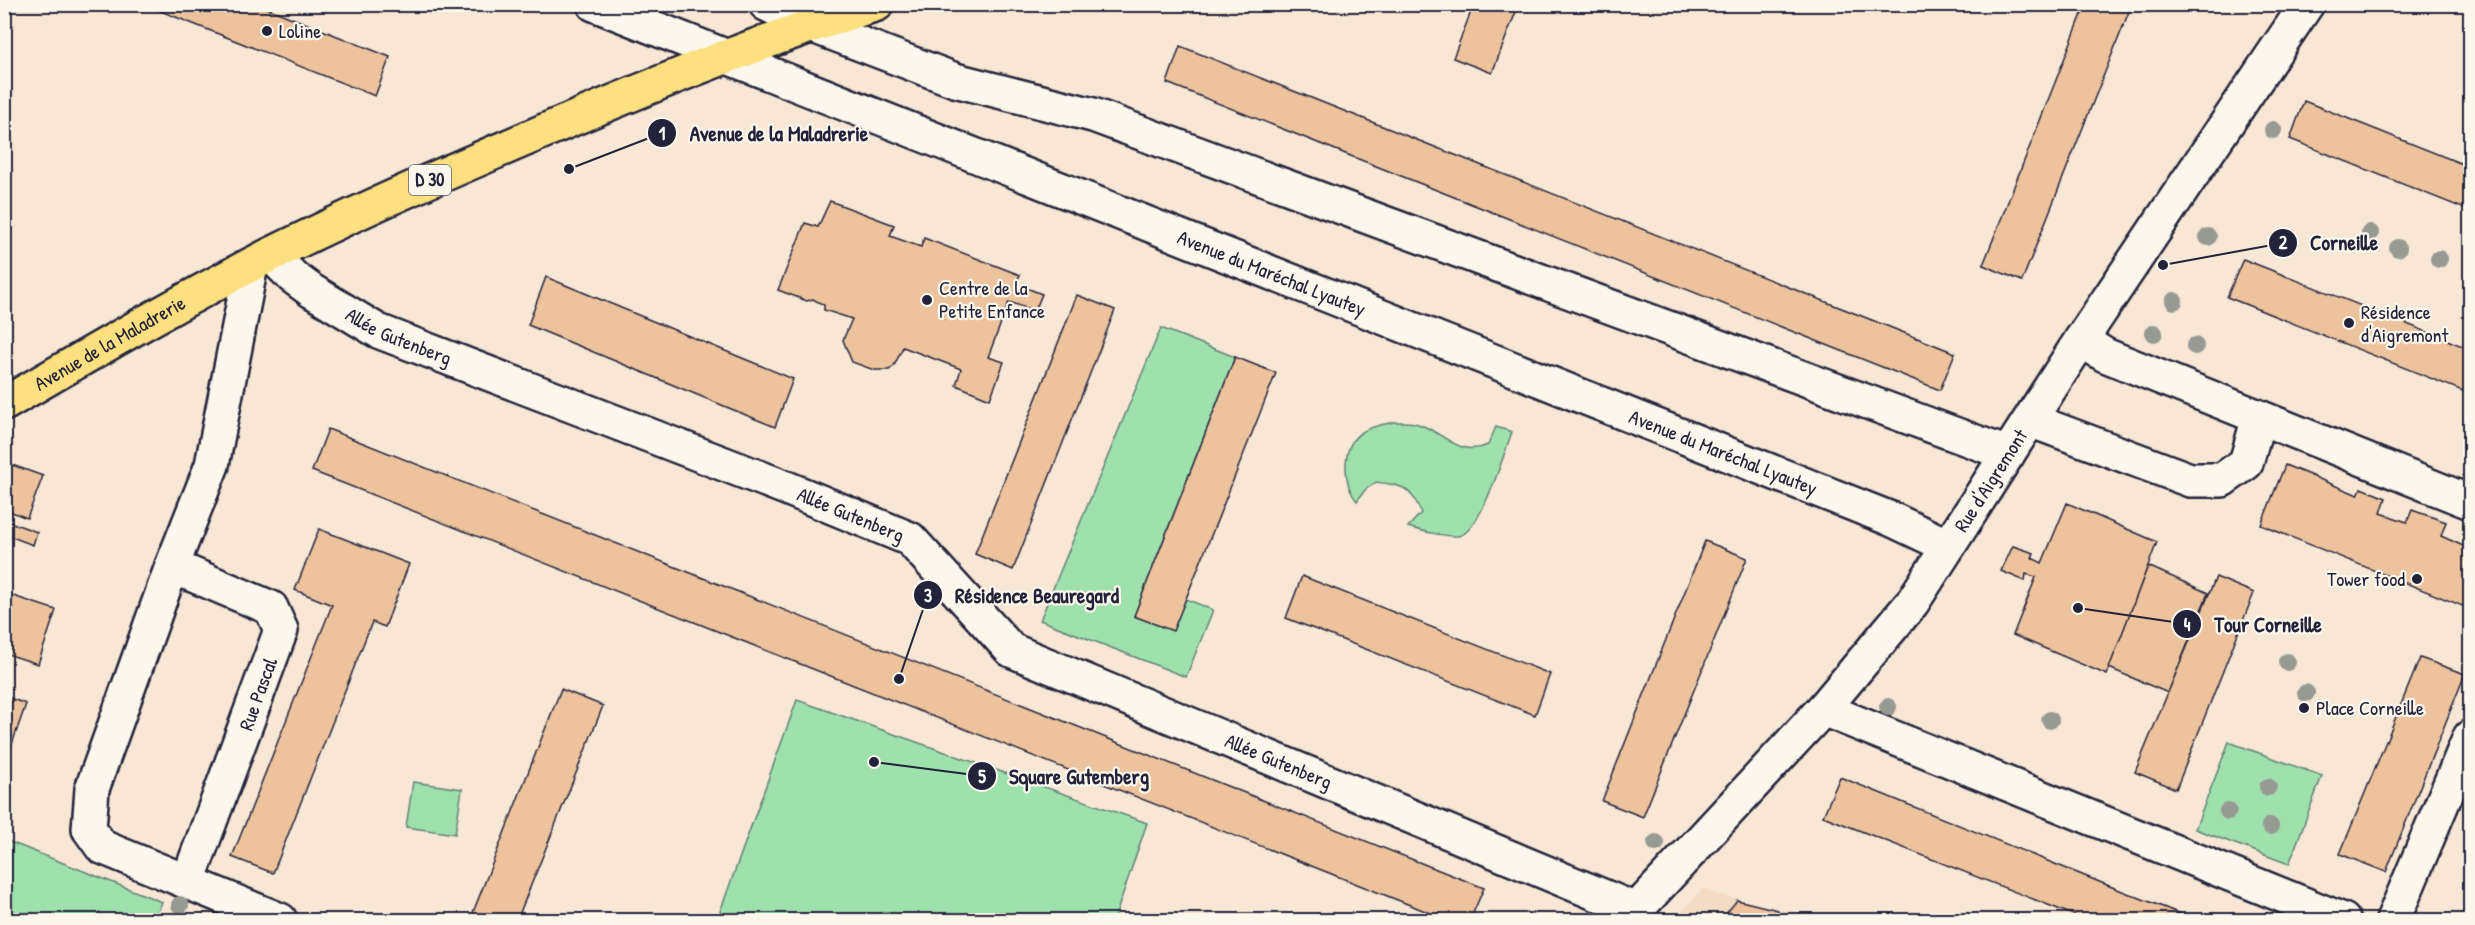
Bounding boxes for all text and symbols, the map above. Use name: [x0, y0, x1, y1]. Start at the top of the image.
place label: Loline: [279, 17, 321, 44]
marker: Loline: [260, 24, 274, 38]
callout: Avenue de la Maladrerie: [647, 114, 880, 153]
text: Avenue de la Maladrerie: [690, 119, 869, 148]
text: 1: [659, 121, 666, 146]
road number: D 30: [409, 165, 451, 195]
street label: Avenue du Maréchal Lyautey: [1174, 223, 1370, 322]
callout: Corneille: [2268, 223, 2390, 262]
text: Corneille: [2310, 228, 2379, 257]
text: 2: [2279, 230, 2288, 255]
place label: Centre de la Petite Enfance: [939, 274, 1045, 324]
street label: Avenue de la Maladrerie: [29, 289, 190, 397]
marker: Centre de la Petite Enfance: [920, 293, 934, 307]
place label: Résidence d'Aigremont: [2361, 298, 2450, 348]
street label: Allée Gutenberg: [341, 301, 456, 371]
marker: Résidence d'Aigremont: [2342, 316, 2356, 330]
street label: Avenue du Maréchal Lyautey: [1625, 402, 1821, 501]
street label: Rue d'Aigremont: [1947, 423, 2034, 537]
street label: Allée Gutenberg: [793, 480, 908, 548]
place label: Tower food: [2327, 565, 2405, 592]
marker: Tower food: [2410, 572, 2424, 586]
callout: Résidence Beauregard: [913, 576, 1131, 615]
text: Résidence Beauregard: [955, 581, 1120, 611]
text: 3: [924, 583, 932, 608]
callout: Tour Corneille: [2172, 605, 2334, 644]
text: Tour Corneille: [2213, 610, 2322, 639]
text: 4: [2184, 612, 2191, 637]
street label: Rue Pascal: [232, 653, 283, 734]
place label: Place Corneille: [2316, 694, 2424, 721]
marker: Place Corneille: [2297, 701, 2311, 715]
street label: Allée Gutenberg: [1221, 727, 1336, 795]
callout: Square Gutemberg: [967, 757, 1162, 796]
text: Square Gutemberg: [1009, 762, 1149, 792]
text: 5: [978, 764, 986, 789]

